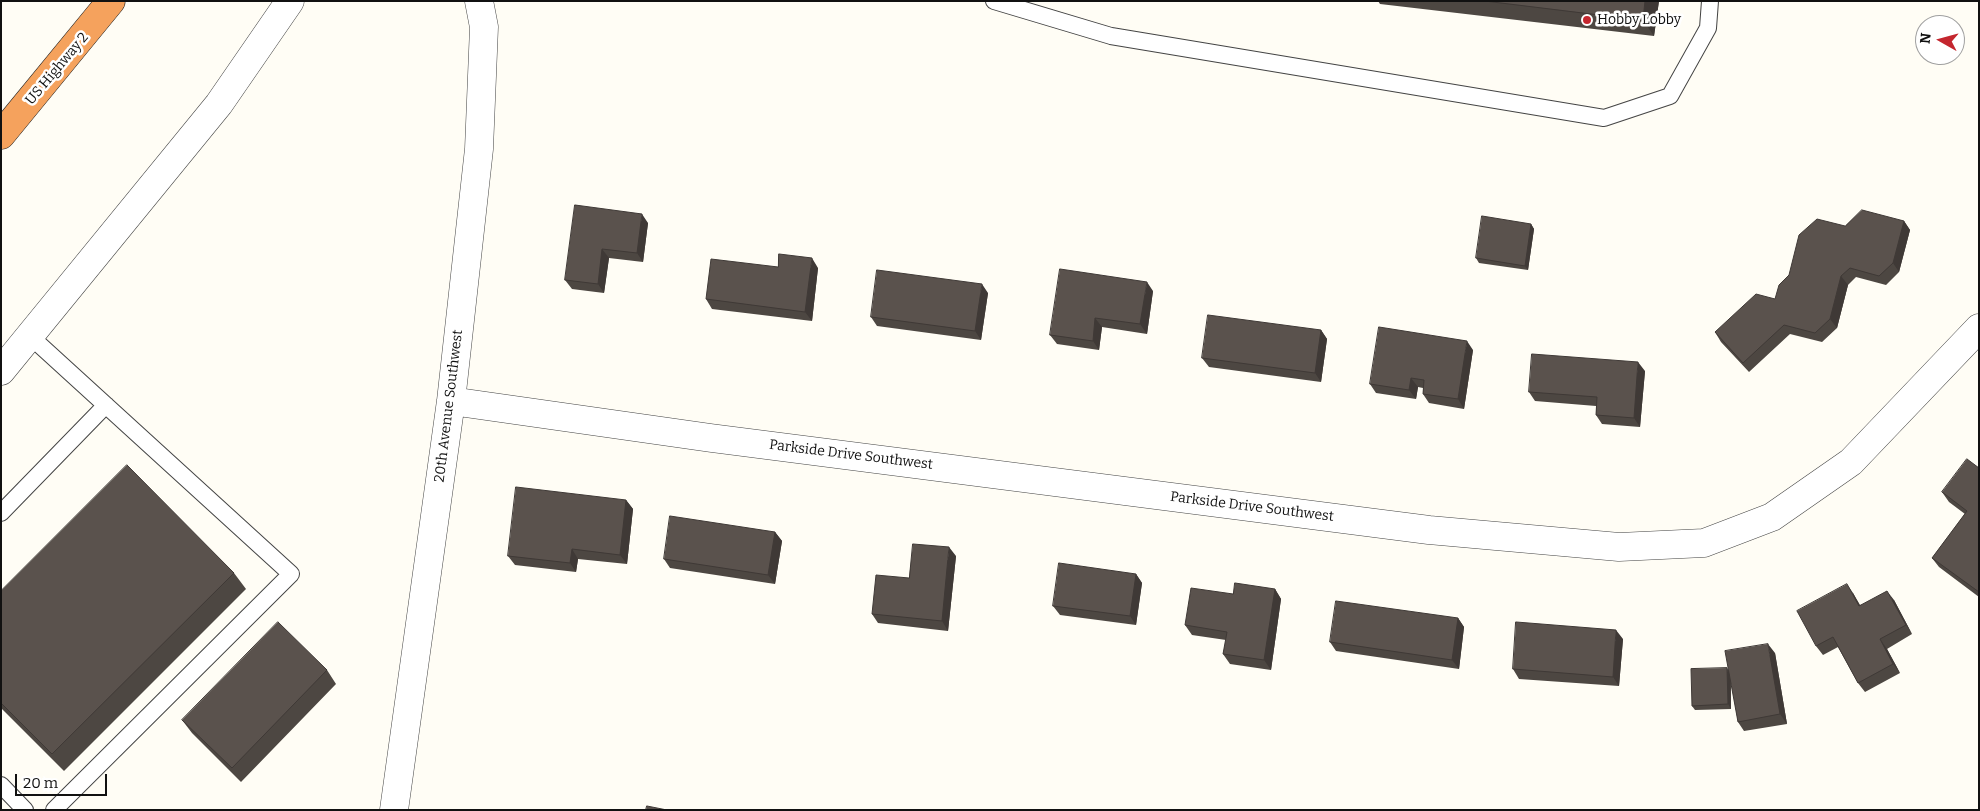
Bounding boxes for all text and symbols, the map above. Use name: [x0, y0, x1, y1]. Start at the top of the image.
place label: Hobby Lobby: [1597, 12, 1681, 28]
marker: Hobby Lobby: [1581, 14, 1593, 26]
north arrow: [1915, 15, 1965, 65]
street label: US Highway 2: [22, 30, 92, 108]
text: N: [1917, 32, 1935, 45]
street label: 20th Avenue Southwest: [431, 329, 467, 483]
street label: Parkside Drive Southwest: [768, 437, 934, 473]
street label: Parkside Drive Southwest: [1169, 489, 1335, 525]
scale bar: [18, 764, 110, 796]
text: 20 m: [23, 774, 58, 792]

